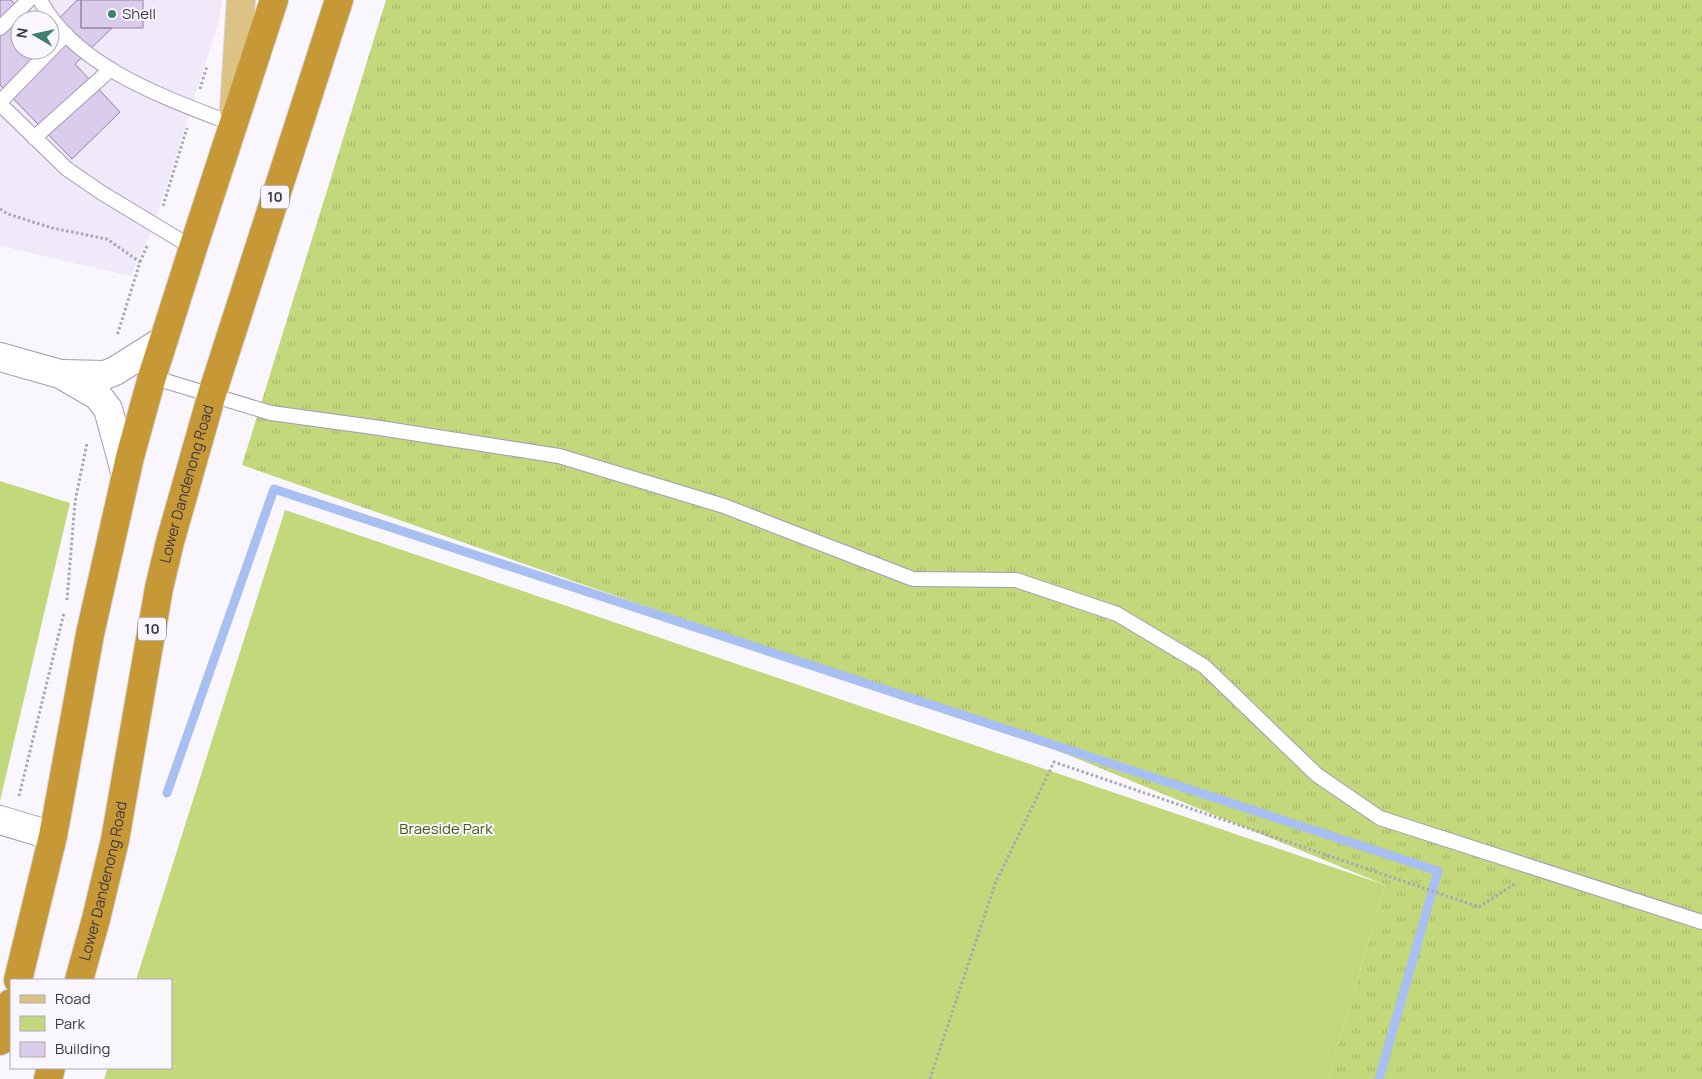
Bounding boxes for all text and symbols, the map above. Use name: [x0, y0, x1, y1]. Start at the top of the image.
place label: Shell: [122, 3, 156, 24]
marker: Shell: [106, 8, 118, 20]
north arrow: [10, 10, 60, 60]
text: N: [11, 26, 32, 39]
road number: 10: [261, 186, 289, 208]
street label: Lower Dandenong Road: [154, 402, 218, 565]
road number: 10: [138, 618, 166, 640]
street label: Lower Dandenong Road: [74, 799, 132, 963]
park label: Braeside Park: [399, 818, 493, 839]
legend: [10, 979, 172, 1069]
text: Road: [55, 988, 91, 1009]
text: Park: [55, 1013, 85, 1034]
text: Building: [55, 1038, 110, 1059]

